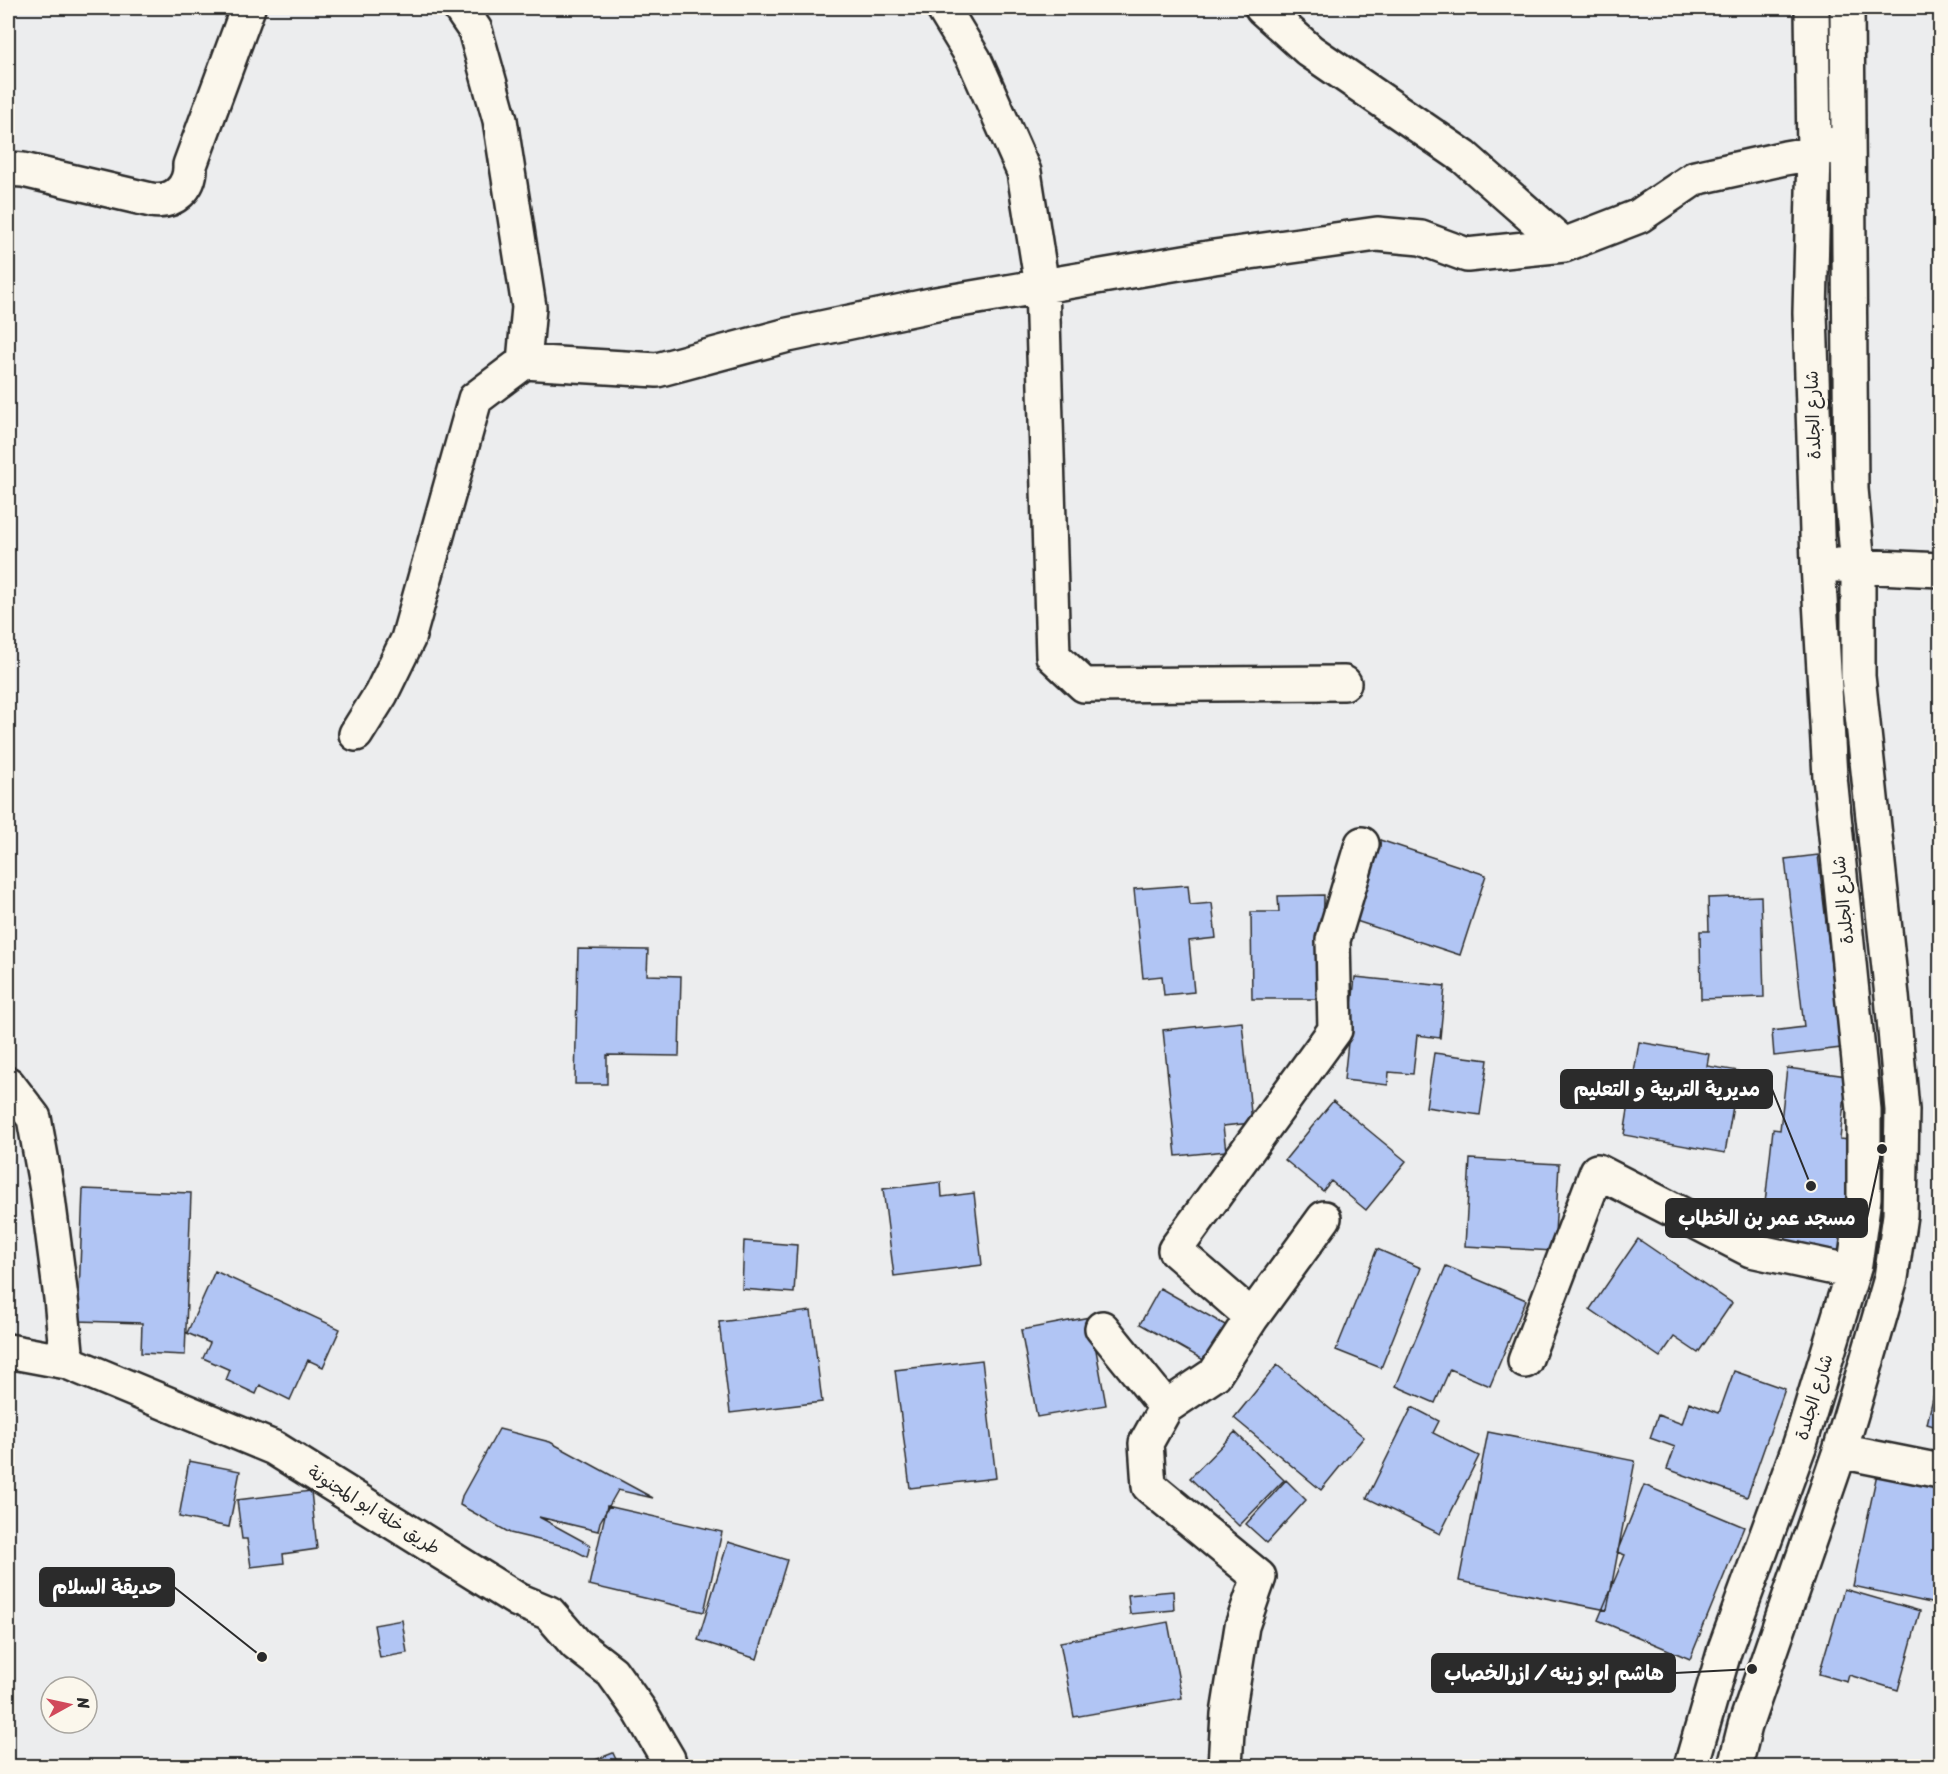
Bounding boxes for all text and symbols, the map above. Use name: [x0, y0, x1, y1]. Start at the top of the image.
street label: شارع الجلدة: [1795, 370, 1831, 460]
street label: شارع الجلدة: [1822, 854, 1864, 946]
callout: مديرية التربية و التعليم: [1561, 1070, 1772, 1108]
text: مديرية التربية و التعليم: [1574, 1072, 1760, 1107]
callout: مسجد عمر بن الخطاب: [1666, 1199, 1867, 1237]
text: مسجد عمر بن الخطاب: [1678, 1201, 1856, 1236]
street label: شارع الجلدة: [1786, 1350, 1842, 1444]
street label: طريق خلة ابو المجنونة: [301, 1456, 447, 1564]
callout: حديقة السلام: [40, 1568, 174, 1606]
text: حديقة السلام: [52, 1570, 162, 1605]
callout: هاشم ابو زينه / ازرالخصاب: [1432, 1654, 1675, 1692]
text: هاشم ابو زينه / ازرالخصاب: [1444, 1656, 1664, 1691]
north arrow: [39, 1675, 99, 1735]
text: N: [68, 1694, 99, 1711]

